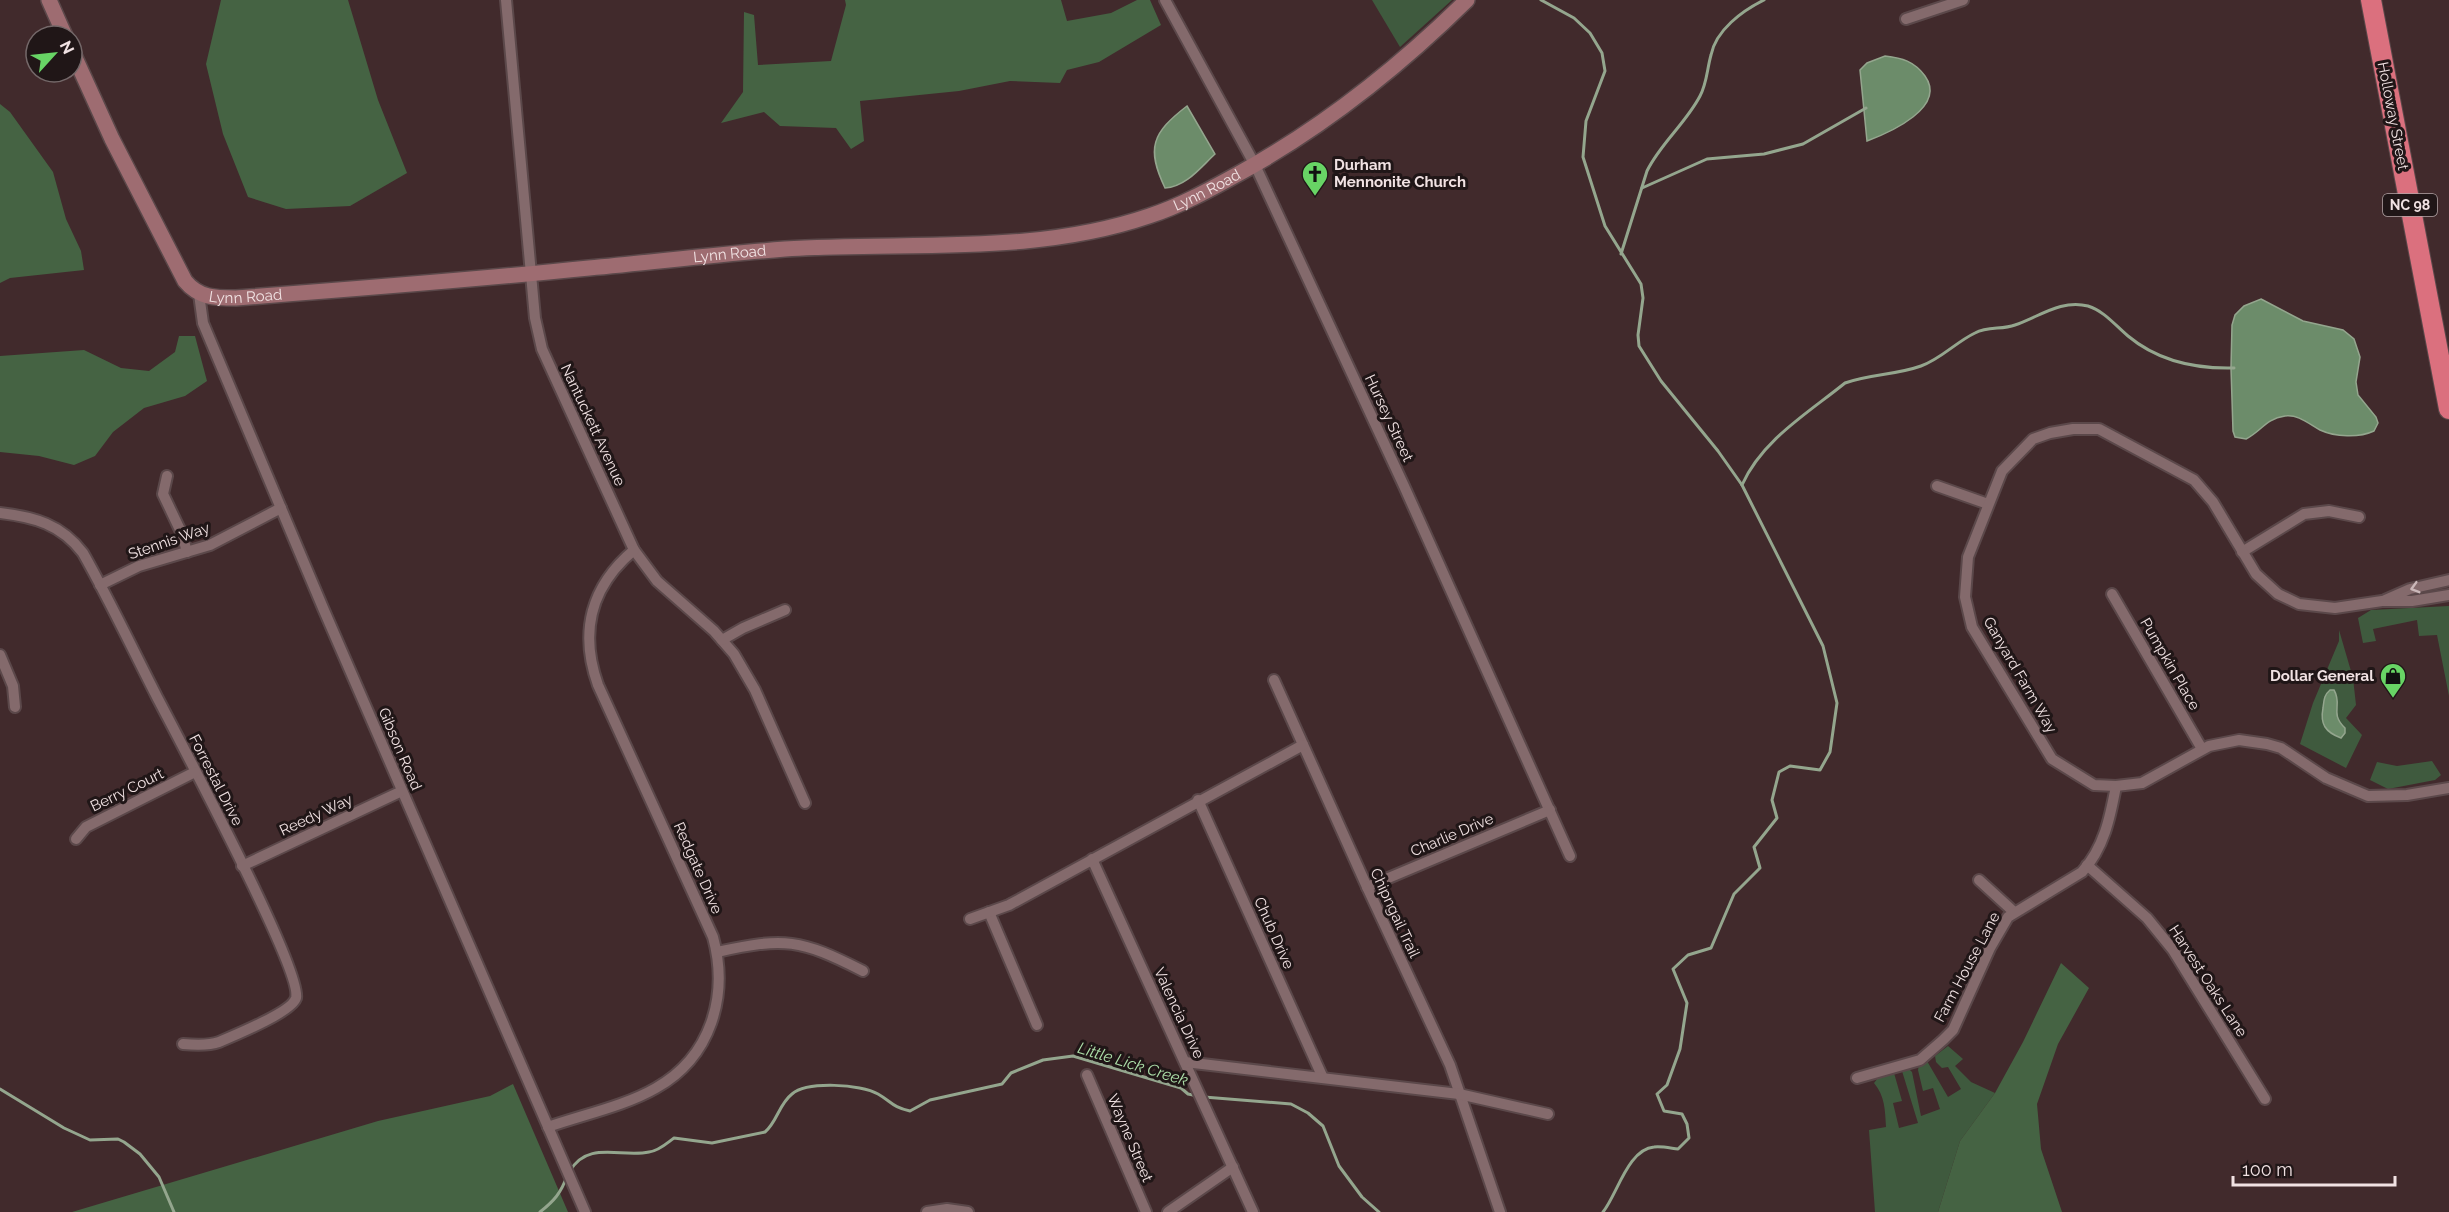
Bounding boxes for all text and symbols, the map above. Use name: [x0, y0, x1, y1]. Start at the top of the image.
north arrow: [24, 24, 84, 84]
text: N: [56, 38, 78, 57]
street label: Holloway Street: [2374, 60, 2412, 172]
place label: Durham Mennonite Church: [1334, 156, 1466, 191]
church icon: Durham Mennonite Church: [1300, 159, 1330, 197]
street label: Lynn Road: [1171, 165, 1244, 215]
road number: NC 98: [2383, 194, 2437, 216]
street label: Lynn Road: [692, 242, 767, 266]
street label: Lynn Road: [208, 286, 283, 307]
street label: Nantuckett Avenue: [557, 361, 629, 489]
street label: Hursey Street: [1361, 372, 1417, 464]
street label: Stennis Way: [126, 519, 212, 563]
one-way arrow: [2410, 581, 2421, 593]
street label: Ganyard Farm Way: [1979, 614, 2061, 736]
street label: Pumpkin Place: [2136, 615, 2204, 714]
shop icon: Dollar General: [2378, 661, 2408, 699]
place label: Dollar General: [2270, 667, 2374, 685]
street label: Gibson Road: [375, 705, 425, 793]
street label: Forrestal Drive: [185, 731, 247, 829]
street label: Berry Court: [87, 765, 167, 815]
street label: Reedy Way: [277, 790, 355, 840]
street label: Charlie Drive: [1408, 809, 1496, 861]
street label: Redgate Drive: [670, 819, 726, 917]
street label: Chipngail Trail: [1366, 865, 1424, 961]
street label: Chub Drive: [1250, 894, 1298, 972]
street label: Farm House Lane: [1930, 909, 2004, 1025]
street label: Harvest Oaks Lane: [2165, 922, 2251, 1041]
street label: Valencia Drive: [1150, 965, 1208, 1062]
water label: Little Lick Creek: [1076, 1038, 1191, 1090]
street label: Wayne Street: [1103, 1091, 1157, 1185]
scale bar: [2233, 1149, 2395, 1187]
text: 100 m: [2242, 1159, 2293, 1180]

